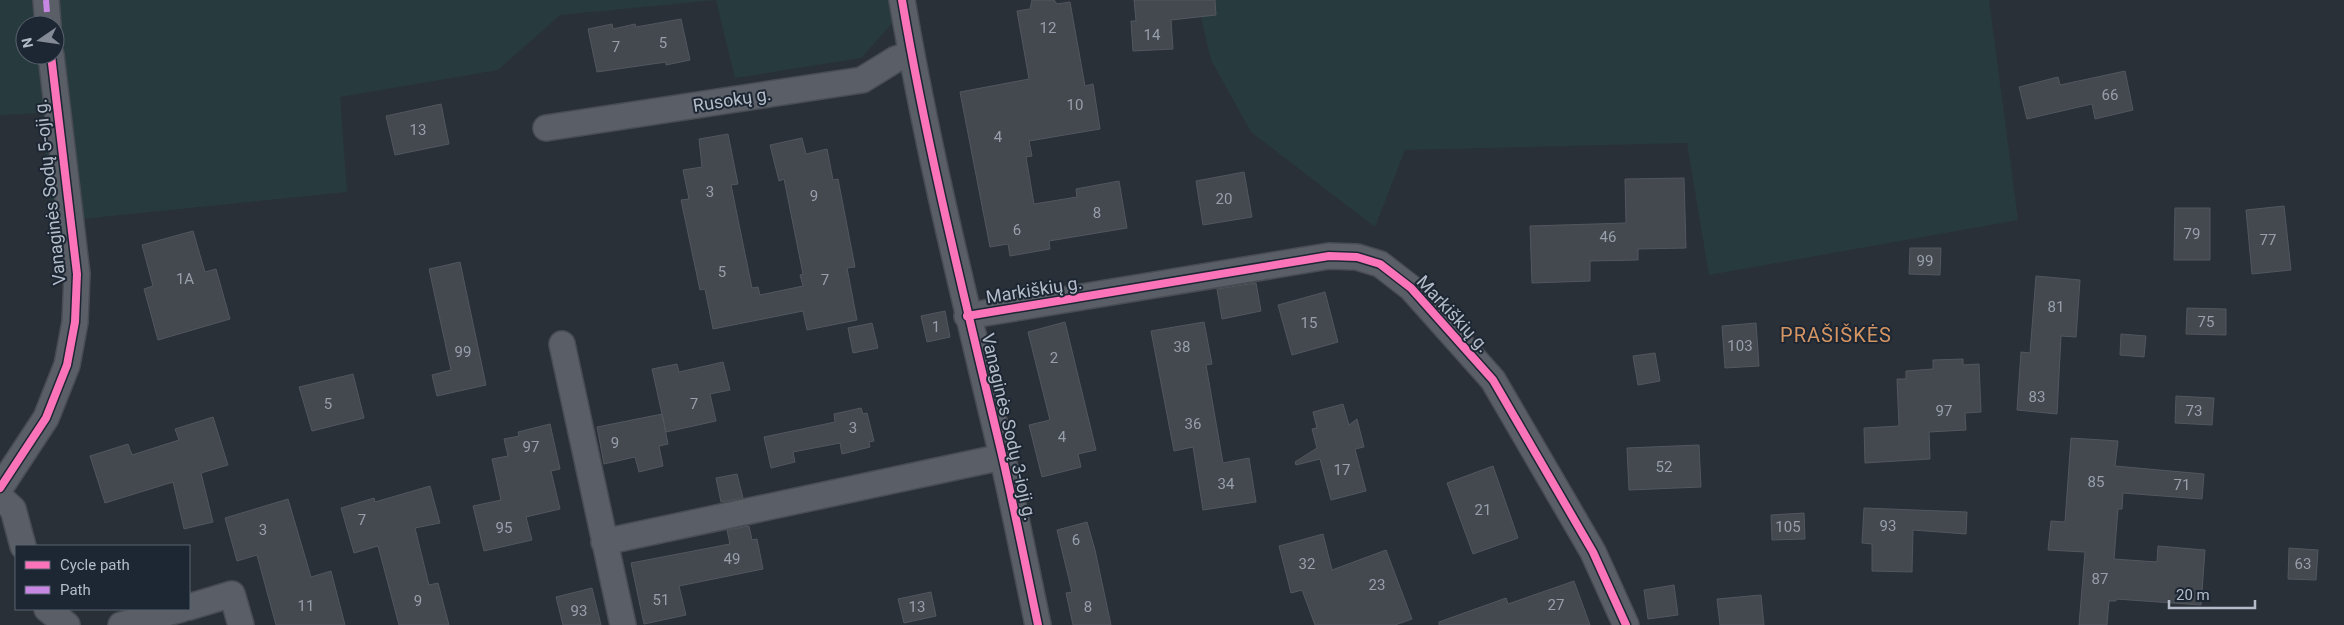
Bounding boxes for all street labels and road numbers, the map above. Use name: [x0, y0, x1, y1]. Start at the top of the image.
street label: Rusokų g.: [691, 83, 773, 116]
street label: Vanaginės Sodų 5-oji g.: [29, 98, 70, 286]
street label: Markiškių g.: [1413, 271, 1494, 356]
street label: Markiškių g.: [984, 272, 1084, 307]
street label: Vanaginės Sodų 3-ioji g.: [978, 331, 1041, 523]

